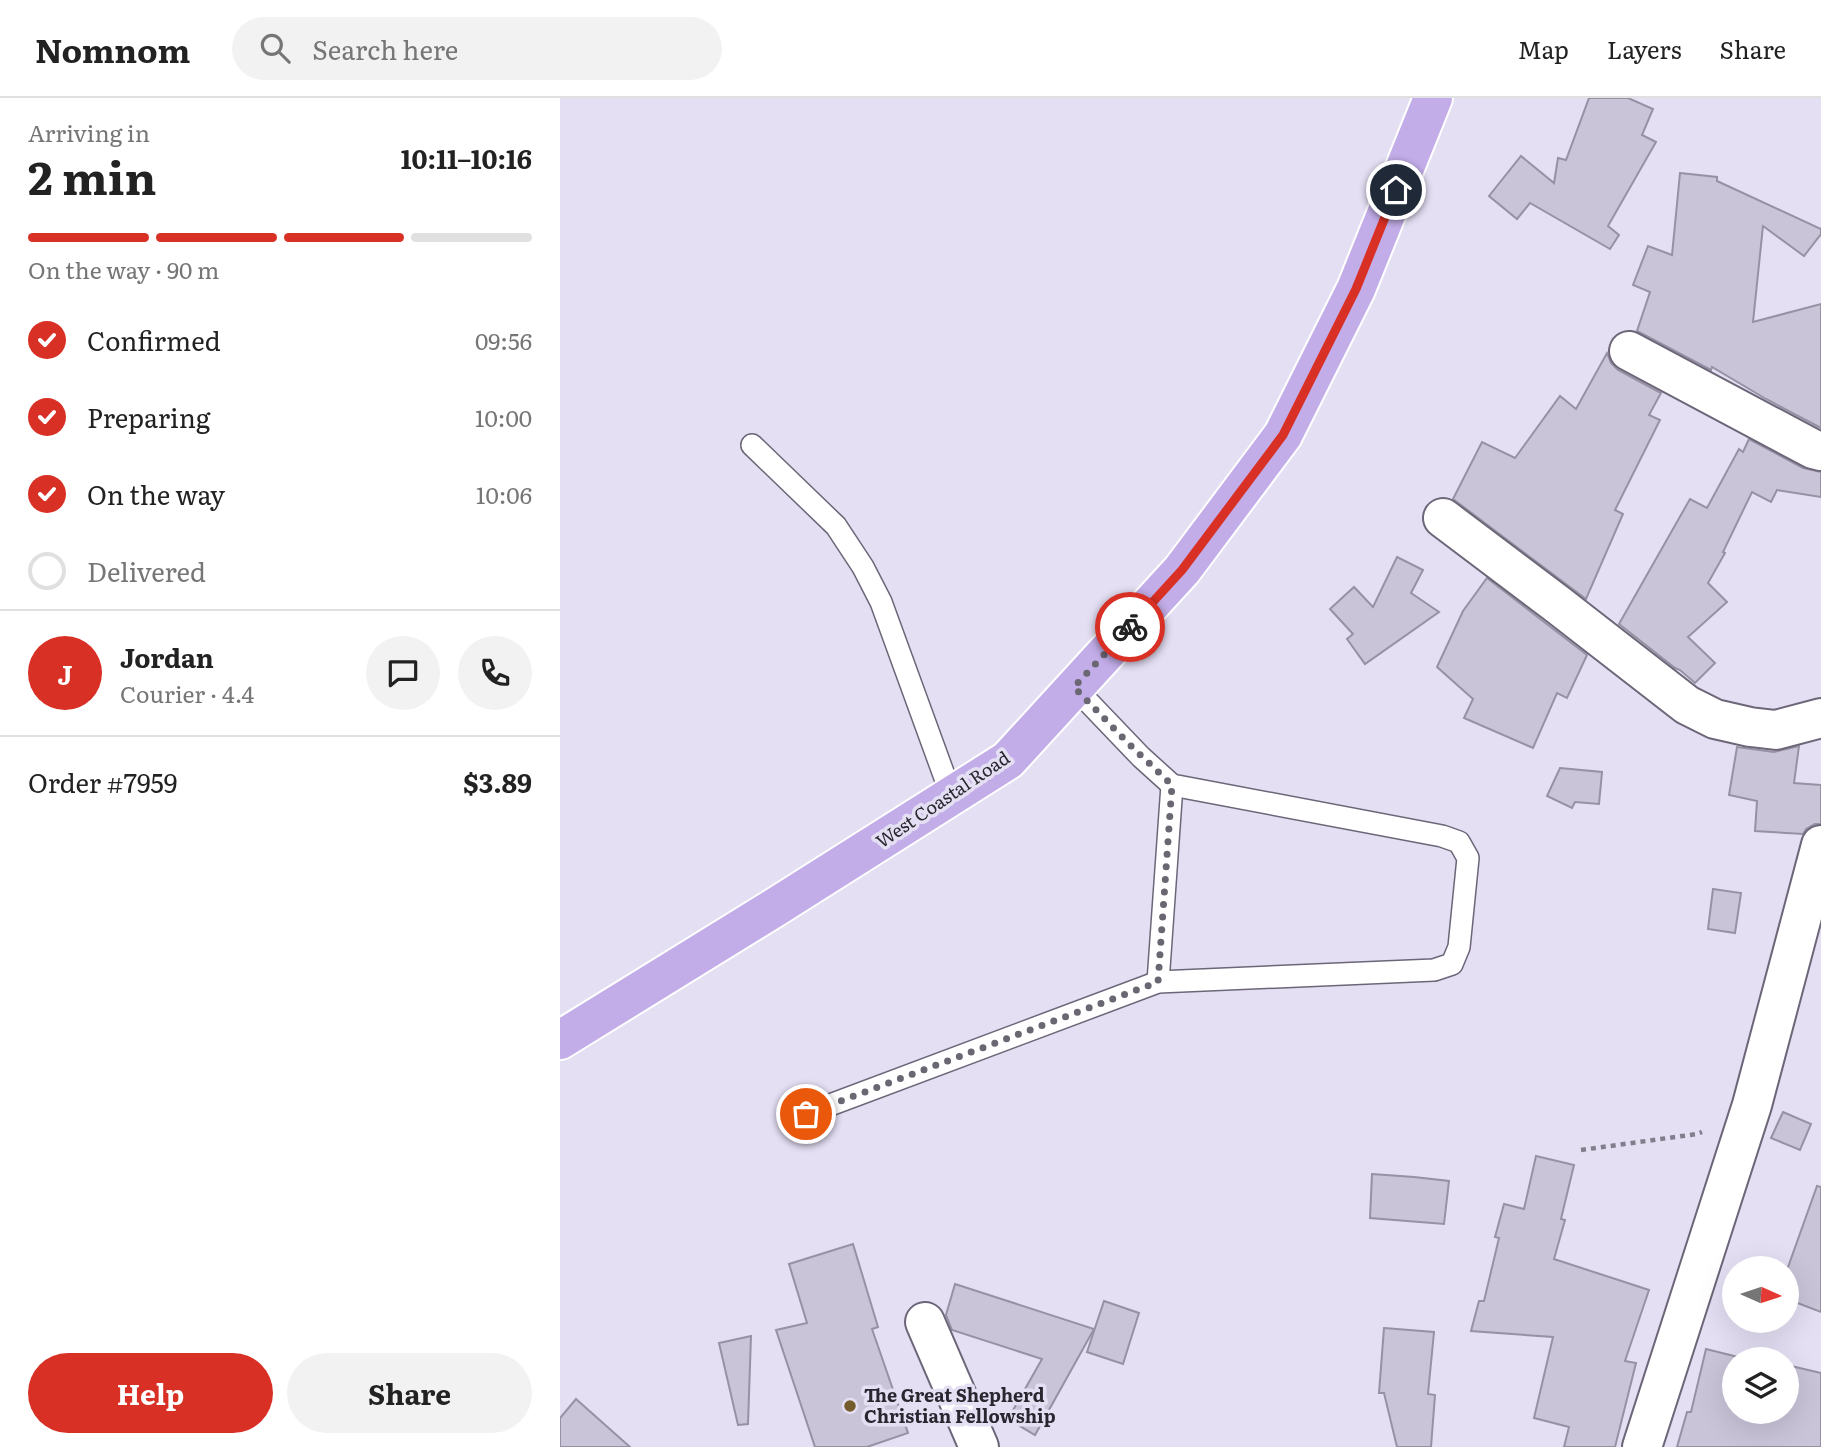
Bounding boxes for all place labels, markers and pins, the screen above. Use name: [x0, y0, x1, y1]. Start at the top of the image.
pin: [1366, 160, 1426, 220]
pin: [776, 1084, 836, 1144]
place label: The Great Shepherd Christian Fellowship: [864, 1381, 1056, 1429]
marker: The Great Shepherd Christian Fellowship: [842, 1398, 858, 1414]

